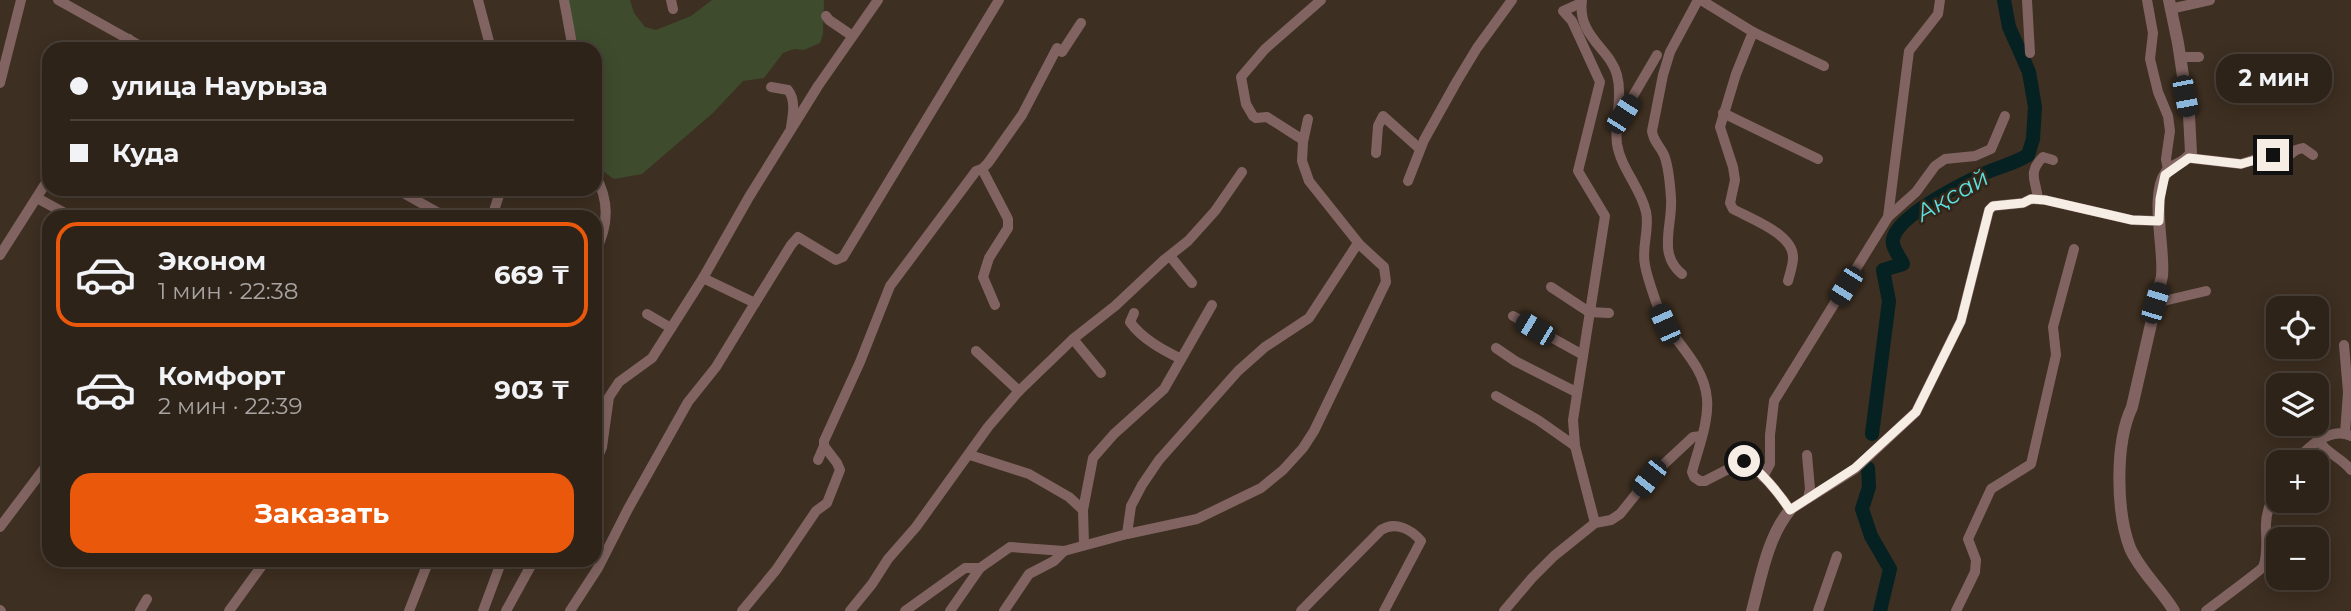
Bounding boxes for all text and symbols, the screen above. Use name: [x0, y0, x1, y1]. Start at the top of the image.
callout: 2 мин: [2215, 54, 2331, 102]
text: 2 мин: [2238, 64, 2310, 92]
text: улица Наурыза: [112, 70, 328, 102]
car: [2171, 73, 2200, 119]
car: [1603, 91, 1644, 137]
text: Куда: [112, 137, 179, 169]
route end: [2257, 139, 2289, 171]
water label: Ақсай: [1910, 163, 1994, 228]
icon: car: [74, 243, 137, 306]
text: Эконом: [158, 245, 266, 277]
text: 669 ₸: [494, 259, 570, 291]
car: [1826, 263, 1867, 309]
text: 1 мин · 22:38: [158, 277, 298, 305]
car: [2139, 280, 2172, 326]
map controls: [2266, 296, 2329, 590]
button: locate: [2266, 296, 2329, 359]
car: [1647, 301, 1684, 347]
car: [1512, 309, 1559, 349]
icon: car: [74, 358, 137, 421]
text: Комфорт: [158, 360, 285, 392]
button: layers: [2266, 373, 2329, 436]
text: 903 ₸: [494, 374, 570, 406]
text: 2 мин · 22:39: [158, 392, 302, 420]
route start: [1728, 445, 1760, 477]
button: +: [2266, 450, 2329, 513]
car: [1628, 455, 1671, 501]
button: Заказать: [70, 473, 574, 553]
button: −: [2266, 527, 2329, 590]

